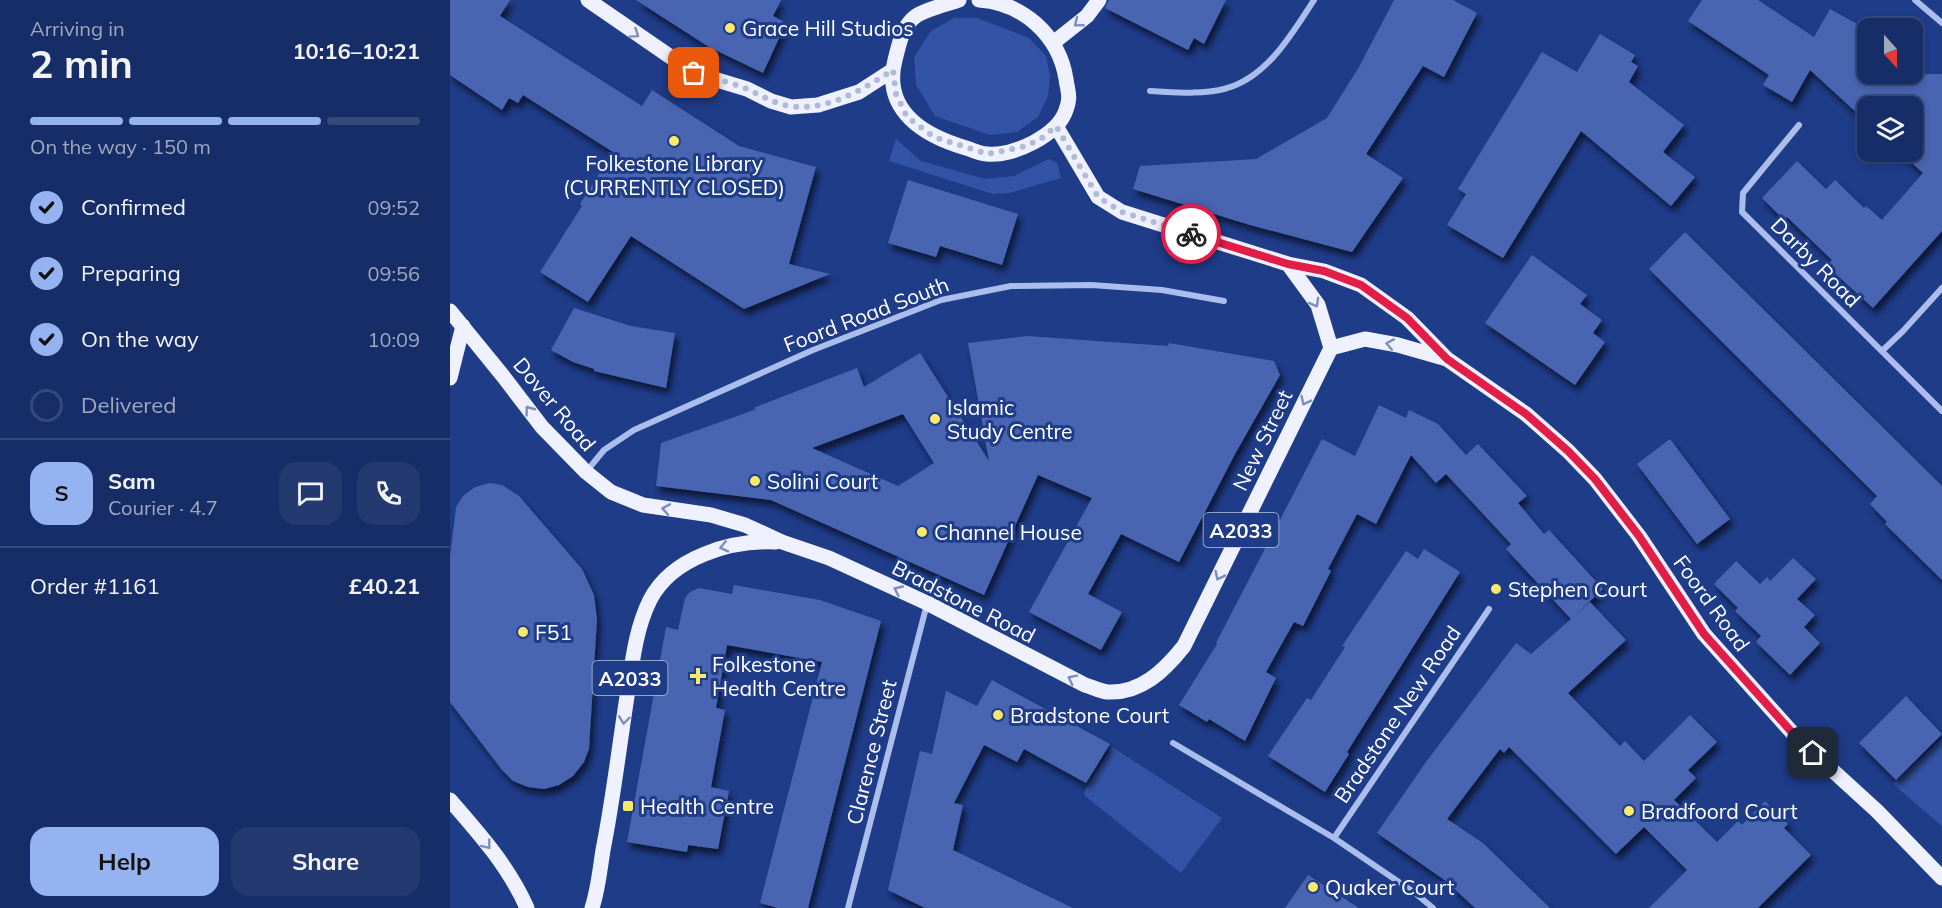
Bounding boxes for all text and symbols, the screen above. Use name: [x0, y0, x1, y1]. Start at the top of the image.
place label: Grace Hill Studios: [742, 15, 914, 41]
text: Arriving in: [30, 16, 125, 41]
one-way arrow: [1073, 16, 1084, 27]
north arrow: [1857, 18, 1923, 84]
map controls: [1857, 18, 1923, 162]
marker: Grace Hill Studios: [723, 21, 737, 35]
one-way arrow: [629, 27, 640, 38]
text: 10:16–10:21: [292, 37, 420, 65]
text: 2 min: [30, 39, 133, 88]
pin: [668, 47, 719, 98]
icon: bag: [677, 56, 710, 89]
button: layers: [1857, 96, 1923, 162]
text: On the way · 150 m: [30, 134, 211, 159]
marker: Folkestone Library (CURRENTLY CLOSED): [667, 134, 681, 148]
place label: Folkestone Library (CURRENTLY CLOSED): [563, 150, 785, 200]
icon: check: [30, 191, 63, 224]
text: Confirmed: [81, 193, 186, 221]
text: 09:52: [367, 195, 420, 220]
courier: [1161, 204, 1221, 264]
street label: Darby Road: [1766, 212, 1866, 312]
icon: bike: [1175, 218, 1208, 251]
icon: check: [30, 257, 63, 290]
text: Preparing: [81, 259, 181, 287]
text: 09:56: [367, 261, 420, 286]
street label: Foord Road South: [780, 271, 952, 357]
one-way arrow: [1308, 297, 1319, 307]
icon: check: [30, 323, 63, 356]
text: On the way: [81, 325, 199, 353]
text: 10:09: [367, 327, 420, 352]
one-way arrow: [1386, 338, 1396, 351]
street label: Dover Road: [508, 352, 602, 456]
street label: New Street: [1226, 385, 1298, 495]
text: Delivered: [81, 391, 176, 419]
place label: Islamic Study Centre: [947, 394, 1072, 444]
one-way arrow: [1300, 394, 1312, 405]
one-way arrow: [525, 405, 536, 416]
marker: Islamic Study Centre: [928, 412, 942, 426]
button: chat: [279, 462, 342, 525]
button: phone: [357, 462, 420, 525]
text: Sam: [108, 467, 156, 495]
place label: Solini Court: [767, 468, 878, 494]
marker: Solini Court: [748, 474, 762, 488]
text: S: [54, 479, 69, 507]
text: Courier · 4.7: [108, 495, 218, 520]
one-way arrow: [661, 503, 671, 516]
road number: A2033: [1204, 513, 1278, 547]
place label: Channel House: [934, 519, 1082, 545]
marker: Channel House: [915, 525, 929, 539]
one-way arrow: [719, 540, 729, 553]
street label: Foord Road: [1668, 550, 1756, 656]
street label: Bradstone Road: [888, 554, 1040, 648]
one-way arrow: [1214, 569, 1226, 580]
text: Order #1161: [30, 572, 160, 600]
text: £40.21: [349, 572, 420, 600]
place label: Stephen Court: [1508, 576, 1647, 602]
marker: Stephen Court: [1489, 582, 1503, 596]
one-way arrow: [894, 586, 905, 598]
place label: F51: [535, 619, 572, 645]
street label: Bradstone New Road: [1328, 621, 1466, 807]
marker: F51: [516, 625, 530, 639]
place label: Folkestone Health Centre: [712, 651, 846, 701]
road number: A2033: [592, 661, 668, 695]
marker: Folkestone Health Centre: [689, 667, 707, 685]
one-way arrow: [1068, 675, 1078, 686]
street label: Clarence Street: [840, 677, 902, 827]
place label: Bradstone Court: [1010, 702, 1169, 728]
marker: Bradstone Court: [991, 708, 1005, 722]
one-way arrow: [618, 715, 630, 724]
pin: [1787, 727, 1838, 778]
icon: home: [1796, 736, 1829, 769]
place label: Health Centre: [640, 793, 774, 819]
place label: Bradfoord Court: [1641, 798, 1798, 824]
marker: Health Centre: [621, 799, 635, 813]
marker: Bradfoord Court: [1622, 804, 1636, 818]
button: Help: [30, 827, 219, 896]
button: Share: [231, 827, 420, 896]
one-way arrow: [480, 838, 491, 849]
place label: Quaker Court: [1325, 874, 1454, 900]
marker: Quaker Court: [1306, 880, 1320, 894]

